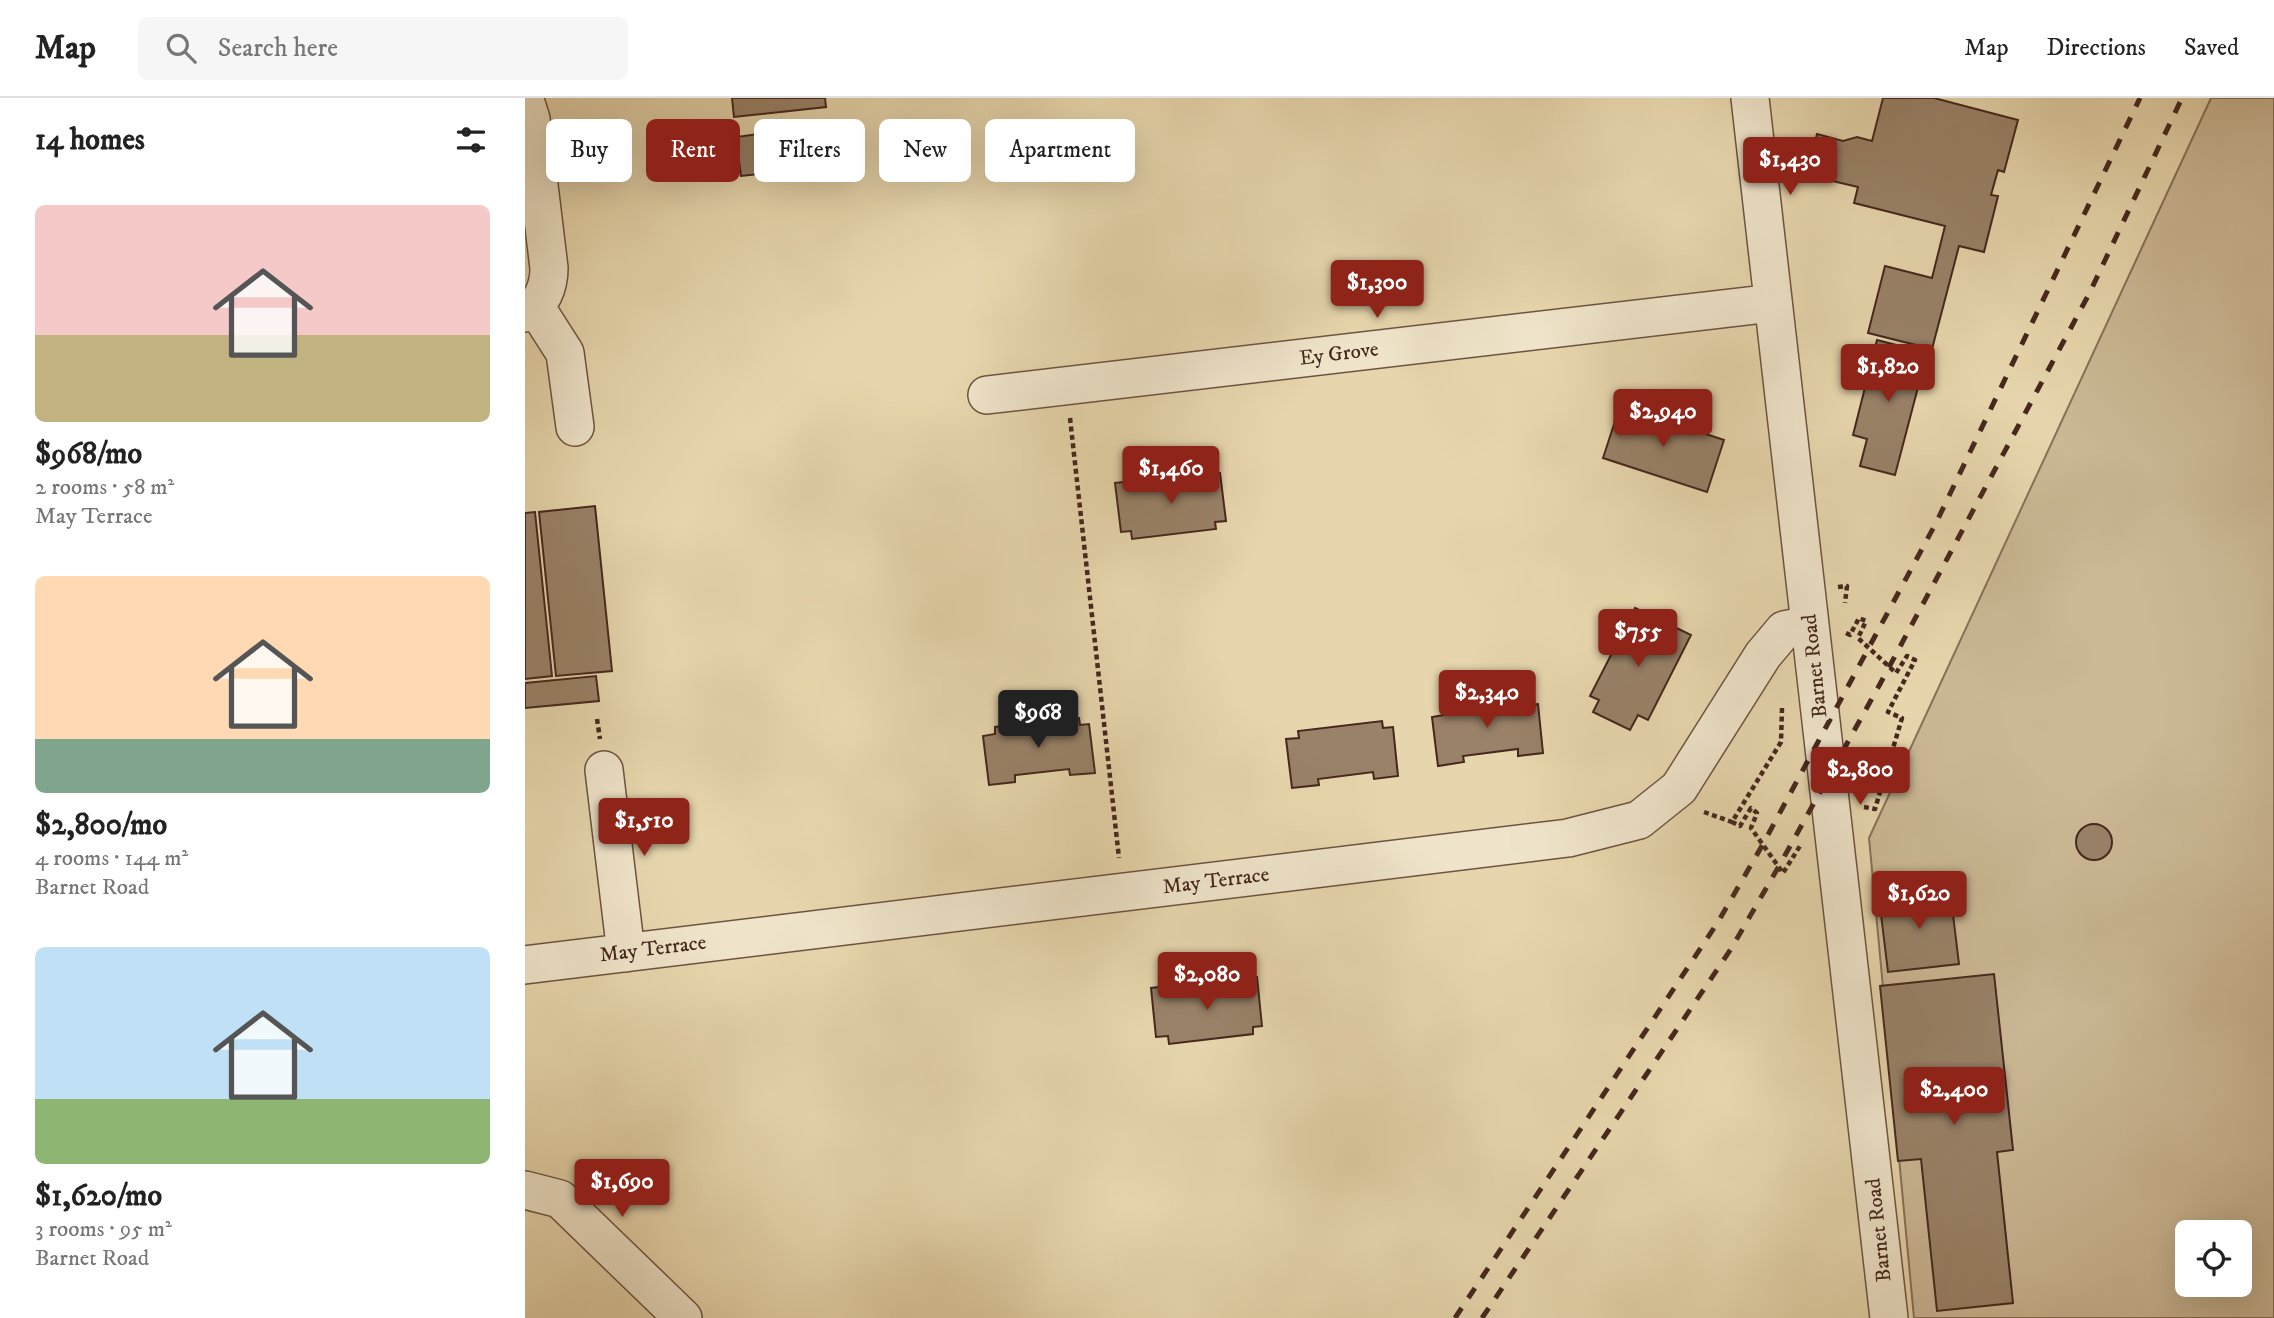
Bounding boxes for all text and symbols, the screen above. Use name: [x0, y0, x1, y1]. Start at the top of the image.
search box: [138, 17, 628, 80]
text: Map: [35, 28, 96, 69]
icon: search: [162, 29, 200, 67]
text: Search here: [218, 32, 338, 65]
text: Map: [1964, 33, 2009, 63]
text: Directions: [2047, 33, 2146, 63]
text: Saved: [2184, 33, 2239, 63]
chip: Buy: [546, 119, 632, 182]
chip: Rent: [646, 119, 740, 182]
chip: Filters: [754, 119, 865, 182]
chip: New: [879, 119, 971, 182]
chip: Apartment: [985, 119, 1135, 182]
icon: filters: [452, 121, 490, 159]
text: 14 homes: [35, 122, 145, 159]
pin: $1,430: [1733, 138, 1847, 197]
text: $1,430: [1759, 145, 1821, 174]
icon: home: [200, 250, 326, 376]
pin: $1,300: [1320, 260, 1434, 320]
text: $1,300: [1347, 268, 1407, 297]
street label: Ey Grove: [1298, 336, 1380, 372]
pin: $1,820: [1831, 344, 1945, 404]
text: $1,820: [1857, 352, 1919, 381]
pin: $2,940: [1606, 390, 1720, 449]
text: $2,940: [1629, 397, 1697, 426]
text: $968/mo: [35, 436, 142, 473]
pin: $1,460: [1114, 446, 1228, 506]
text: $1,460: [1138, 454, 1204, 483]
text: 2 rooms · 58 m²: [35, 473, 174, 502]
text: May Terrace: [35, 502, 152, 531]
pin: $755: [1597, 610, 1679, 669]
street label: Barnet Road: [1797, 612, 1833, 719]
text: $755: [1614, 617, 1662, 646]
icon: home: [200, 621, 326, 747]
pin: $2,340: [1430, 670, 1544, 730]
text: $2,340: [1455, 678, 1519, 707]
pin: $968: [997, 690, 1079, 750]
text: $968: [1014, 698, 1062, 727]
pin: $2,800: [1803, 748, 1917, 807]
text: $2,800: [1827, 755, 1893, 784]
pin: $1,510: [587, 798, 701, 858]
text: $1,510: [614, 806, 674, 835]
text: $2,800/mo: [35, 807, 167, 844]
text: 4 rooms · 144 m²: [35, 844, 188, 873]
street label: May Terrace: [1161, 862, 1271, 900]
pin: $1,620: [1862, 872, 1976, 931]
text: Barnet Road: [35, 873, 149, 902]
text: $1,620: [1888, 879, 1950, 908]
street label: May Terrace: [598, 930, 708, 968]
pin: $2,080: [1150, 953, 1264, 1012]
text: $2,080: [1174, 960, 1240, 989]
icon: home: [200, 992, 326, 1118]
pin: $2,400: [1897, 1068, 2011, 1127]
text: $2,400: [1920, 1075, 1988, 1104]
pin: $1,690: [565, 1160, 679, 1219]
text: $1,690: [590, 1167, 654, 1196]
street label: Barnet Road: [1861, 1176, 1897, 1283]
text: $1,620/mo: [35, 1178, 162, 1215]
text: 3 rooms · 95 m²: [35, 1215, 172, 1244]
map controls: [2175, 1220, 2252, 1297]
button: locate: [2175, 1220, 2252, 1297]
text: Barnet Road: [35, 1244, 149, 1273]

